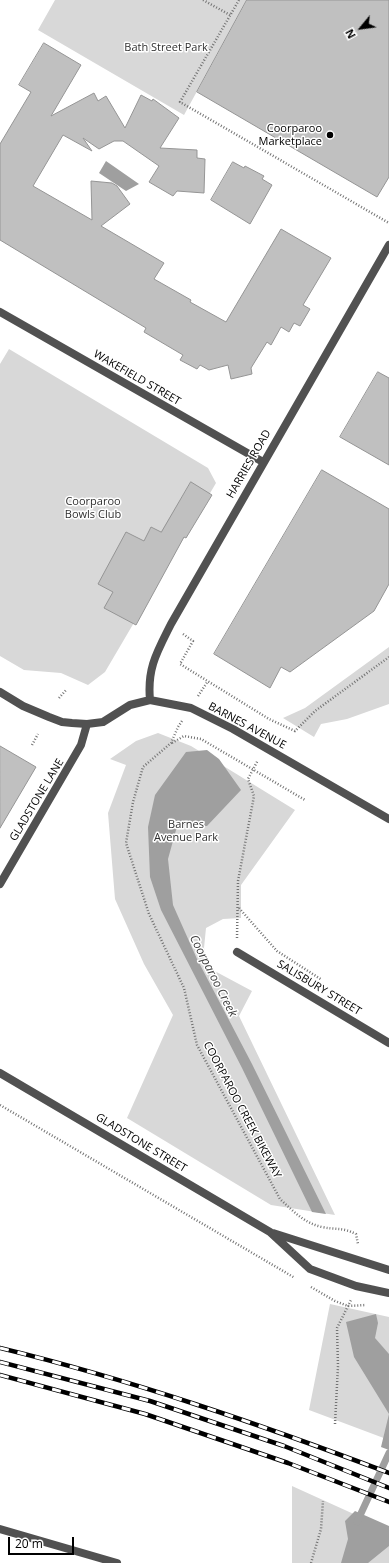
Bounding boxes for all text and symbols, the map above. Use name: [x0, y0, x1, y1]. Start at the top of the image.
north arrow: [341, 8, 381, 48]
text: N: [341, 27, 359, 42]
park label: Bath Street Park: [124, 41, 208, 55]
place label: Coorparoo Marketplace: [259, 122, 322, 148]
marker: Coorparoo Marketplace: [325, 130, 335, 140]
street label: WAKEFIELD STREET: [91, 348, 183, 408]
street label: HARRIES ROAD: [224, 427, 274, 501]
park label: Coorparoo Bowls Club: [65, 495, 121, 521]
street label: BARNES AVENUE: [206, 700, 288, 752]
street label: GLADSTONE LANE: [7, 756, 67, 844]
park label: Barnes Avenue Park: [154, 818, 218, 844]
water label: Coorparoo Creek: [186, 933, 240, 1019]
street label: SALISBURY STREET: [274, 958, 364, 1018]
street label: COORPAROO CREEK BIKEWAY: [200, 1039, 284, 1181]
street label: GLADSTONE STREET: [93, 1111, 189, 1175]
scale bar: [10, 1529, 76, 1555]
text: 20 m: [15, 1535, 43, 1552]

